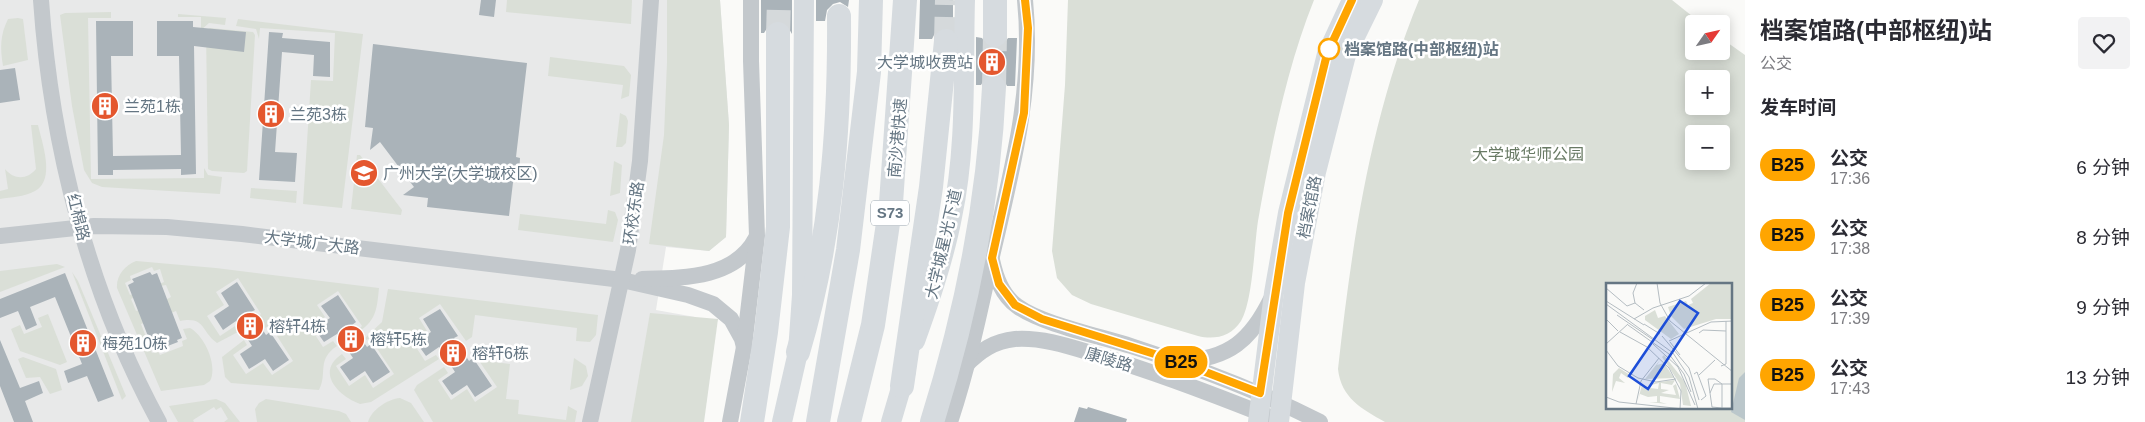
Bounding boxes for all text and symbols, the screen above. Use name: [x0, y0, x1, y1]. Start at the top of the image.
north arrow: [1685, 15, 1730, 60]
map controls: [1685, 15, 1730, 170]
text: 档案馆路(中部枢纽)站: [1760, 17, 1992, 44]
button: heart: [2078, 17, 2130, 69]
marker: 档案馆路(中部枢纽)站: [1318, 38, 1340, 60]
place label: 档案馆路(中部枢纽)站: [1344, 41, 1499, 58]
building icon: 大学城收费站: [977, 47, 1007, 77]
place label: 大学城收费站: [877, 54, 973, 71]
text: 公交: [1760, 55, 1792, 72]
button: +: [1685, 70, 1730, 115]
building icon: 兰苑1栋: [90, 91, 120, 121]
street label: 南沙港快速: [886, 97, 909, 179]
text: 发车时间: [1760, 97, 1836, 118]
place label: 兰苑1栋: [124, 98, 181, 115]
building icon: 兰苑3栋: [256, 99, 286, 129]
place label: 兰苑3栋: [290, 106, 347, 123]
button: −: [1685, 125, 1730, 170]
park label: 大学城华师公园: [1472, 146, 1584, 163]
text: 公交: [1830, 148, 1868, 169]
text: B25: [1771, 155, 1804, 175]
text: 6 分钟: [2076, 157, 2130, 178]
school or university icon: 广州大学(大学城校区): [349, 158, 379, 188]
place label: 广州大学(大学城校区): [383, 165, 538, 182]
text: 17:36: [1830, 170, 1870, 187]
street label: 档案馆路: [1295, 174, 1324, 240]
street label: 环校东路: [621, 180, 646, 246]
street label: 大学城星光下道: [923, 188, 964, 301]
street label: 红棉路: [64, 192, 93, 242]
road number: S73: [871, 200, 909, 226]
text: 公交: [1830, 218, 1868, 239]
text: B25: [1771, 225, 1804, 245]
text: 8 分钟: [2076, 227, 2130, 248]
street label: 大学城广大路: [263, 228, 361, 257]
text: 17:38: [1830, 240, 1870, 257]
inset map: [1606, 283, 1732, 410]
text: 公交: [1830, 288, 1868, 309]
text: B25: [1771, 295, 1804, 315]
text: 9 分钟: [2076, 297, 2130, 318]
text: 17:39: [1830, 310, 1870, 327]
building icon: 榕轩4栋: [235, 311, 265, 341]
place label: 榕轩4栋: [269, 318, 326, 335]
building icon: 榕轩5栋: [336, 324, 366, 354]
building icon: 梅苑10栋: [68, 328, 98, 358]
place label: 榕轩5栋: [370, 331, 427, 348]
place label: 梅苑10栋: [102, 335, 168, 352]
building icon: 榕轩6栋: [438, 338, 468, 368]
street label: 康陵路: [1083, 344, 1134, 375]
place label: 榕轩6栋: [472, 345, 529, 362]
line badge: B25: [1152, 346, 1210, 378]
text: B25: [1164, 352, 1198, 372]
text: 公交: [1830, 358, 1868, 379]
text: B25: [1771, 365, 1804, 385]
text: 13 分钟: [2066, 367, 2130, 388]
text: 17:43: [1830, 380, 1870, 397]

